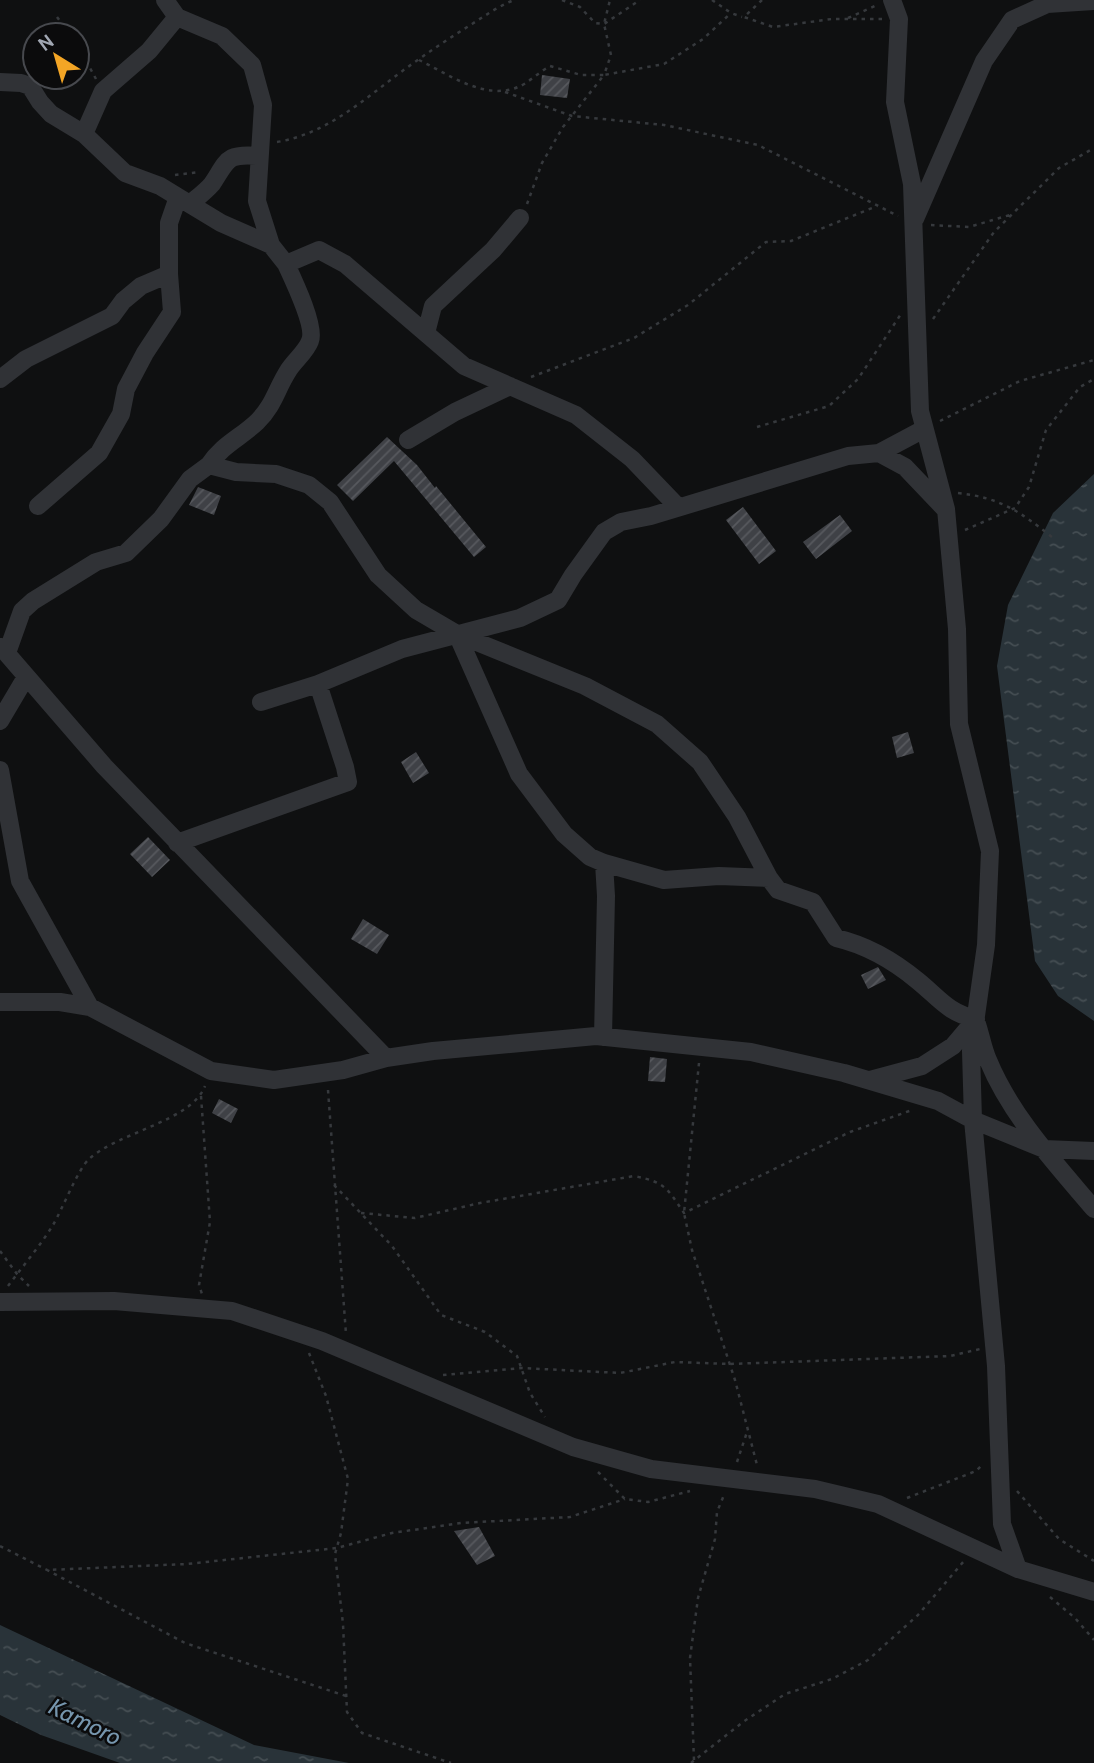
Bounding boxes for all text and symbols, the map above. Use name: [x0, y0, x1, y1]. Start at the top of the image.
north arrow: [21, 21, 91, 91]
text: N: [34, 30, 58, 56]
water label: Kamoro: [44, 1692, 126, 1751]

